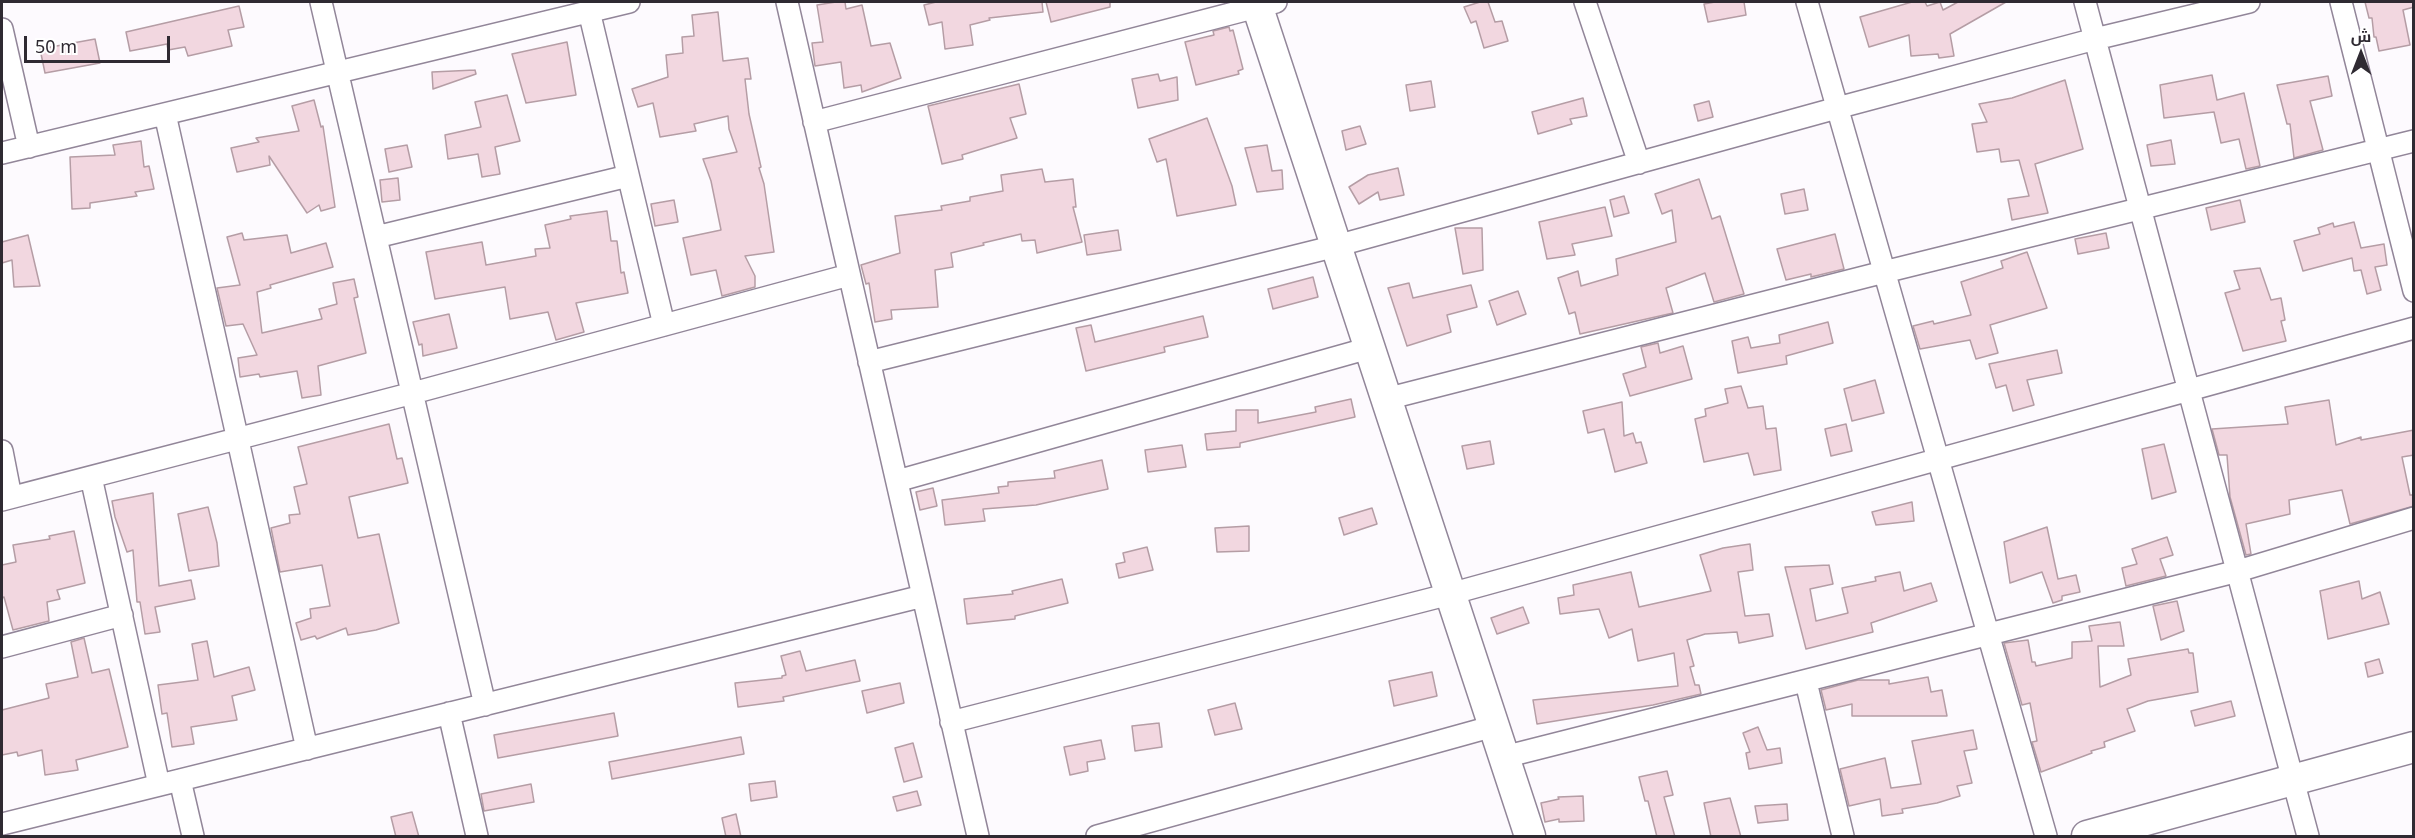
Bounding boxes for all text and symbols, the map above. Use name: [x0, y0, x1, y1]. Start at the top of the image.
scale bar: [27, 24, 172, 62]
north arrow: [2331, 24, 2391, 84]
text: ش: [2351, 25, 2371, 47]
text: 50 m: [35, 34, 77, 58]

